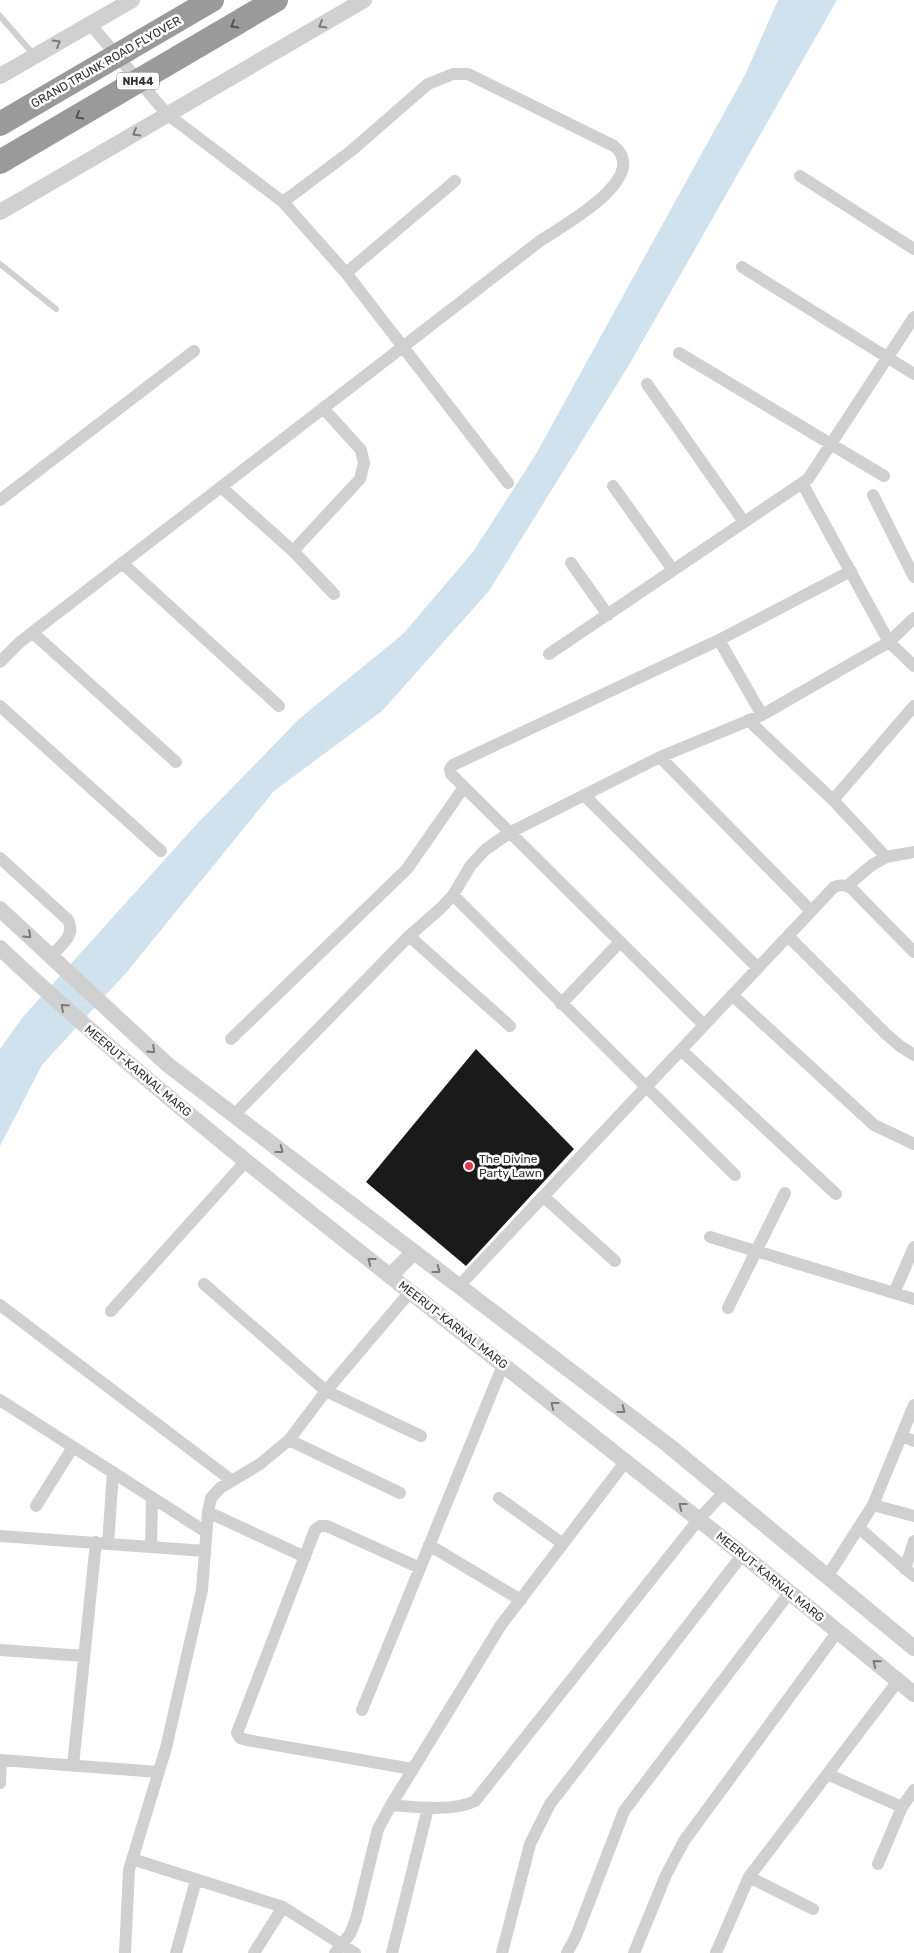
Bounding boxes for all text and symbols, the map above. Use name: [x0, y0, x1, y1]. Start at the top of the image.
street label: GRAND TRUNK ROAD FLYOVER: [29, 13, 184, 111]
one-way arrow: [230, 18, 239, 28]
one-way arrow: [318, 18, 327, 28]
one-way arrow: [52, 39, 61, 49]
road number: NH44: [117, 72, 159, 90]
one-way arrow: [75, 109, 84, 119]
one-way arrow: [132, 126, 141, 136]
one-way arrow: [23, 929, 32, 938]
one-way arrow: [61, 1004, 70, 1013]
street label: MEERUT-KARNAL MARG: [82, 1022, 194, 1120]
one-way arrow: [146, 1044, 155, 1053]
one-way arrow: [274, 1145, 283, 1153]
place label: The Divine Party Lawn: [479, 1152, 542, 1180]
marker: The Divine Party Lawn: [463, 1160, 475, 1172]
one-way arrow: [368, 1258, 377, 1267]
one-way arrow: [431, 1264, 440, 1272]
street label: MEERUT-KARNAL MARG: [396, 1278, 510, 1372]
one-way arrow: [551, 1403, 560, 1411]
one-way arrow: [616, 1405, 625, 1413]
one-way arrow: [679, 1503, 688, 1511]
street label: MEERUT-KARNAL MARG: [713, 1529, 827, 1625]
one-way arrow: [873, 1659, 882, 1668]

